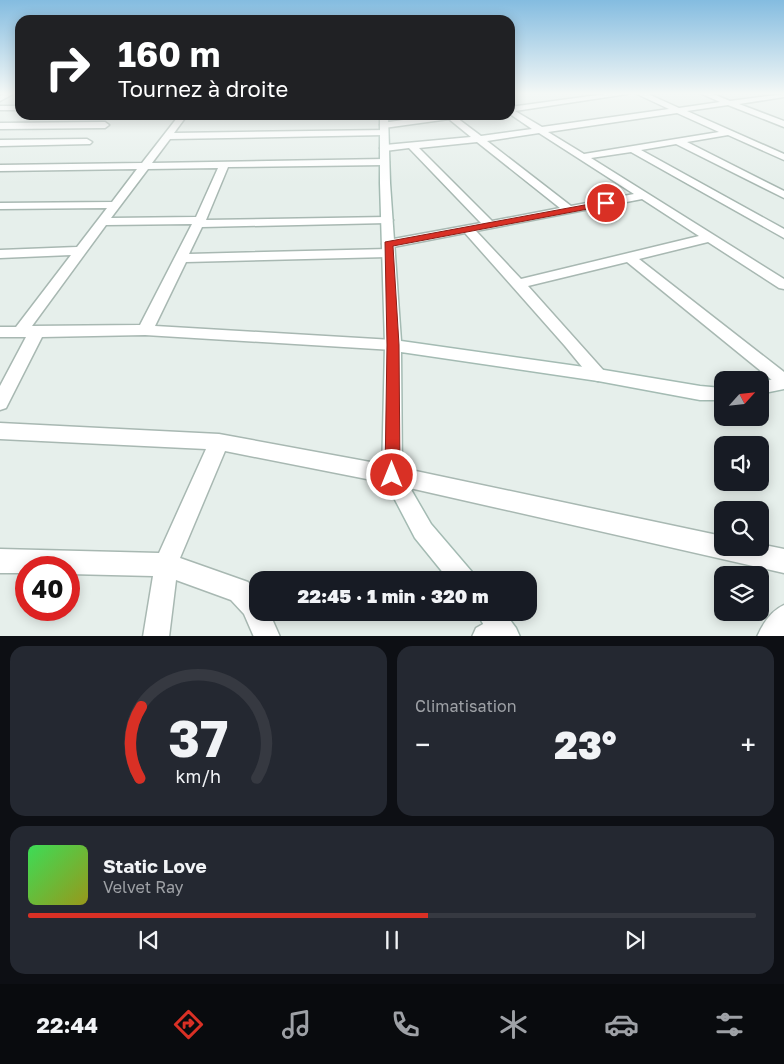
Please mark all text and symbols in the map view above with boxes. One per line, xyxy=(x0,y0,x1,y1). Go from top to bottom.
text: 160 m xyxy=(118,33,220,75)
icon: right xyxy=(35,35,100,100)
text: Tournez à droite xyxy=(118,75,288,102)
pin xyxy=(585,182,627,224)
icon: arrive xyxy=(592,189,620,217)
north arrow xyxy=(714,371,769,426)
map controls xyxy=(714,371,769,621)
button: sound xyxy=(714,436,769,491)
position arrow xyxy=(365,448,417,500)
button: search xyxy=(714,501,769,556)
speed limit sign: 40 xyxy=(15,556,80,621)
button: layers xyxy=(714,566,769,621)
text: 22:45 · 1 min · 320 m xyxy=(297,584,489,607)
text: Climatisation xyxy=(415,696,517,716)
text: 37 xyxy=(168,706,229,768)
text: 23° xyxy=(554,722,617,767)
text: − xyxy=(415,728,430,761)
text: + xyxy=(741,728,756,761)
text: km/h xyxy=(176,765,221,787)
text: Static Love xyxy=(103,854,207,877)
text: Velvet Ray xyxy=(103,877,184,897)
icon: previous xyxy=(135,926,163,954)
icon: pause xyxy=(378,926,406,954)
icon: next xyxy=(621,926,649,954)
icon: directions xyxy=(171,1007,206,1042)
icon: music xyxy=(279,1007,314,1042)
icon: phone xyxy=(388,1007,423,1042)
icon: climate xyxy=(496,1007,531,1042)
icon: car xyxy=(604,1007,639,1042)
icon: filters xyxy=(712,1007,747,1042)
text: 22:44 xyxy=(37,1011,98,1038)

